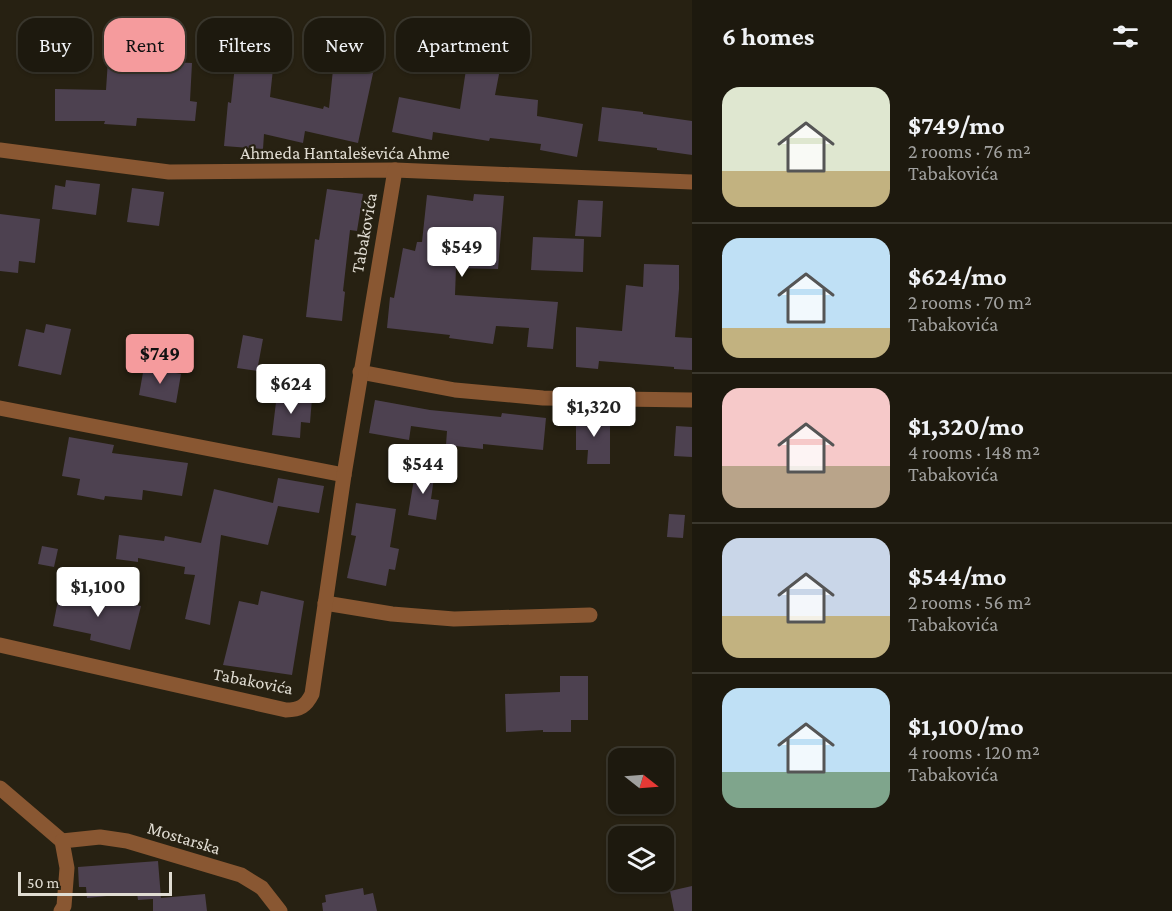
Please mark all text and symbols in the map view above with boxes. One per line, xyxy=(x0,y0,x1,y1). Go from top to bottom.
chip: Buy xyxy=(18,18,92,72)
chip: Rent xyxy=(104,18,185,72)
chip: Filters xyxy=(197,18,292,72)
chip: New xyxy=(304,18,384,72)
chip: Apartment xyxy=(396,18,530,72)
icon: filters xyxy=(1109,20,1142,53)
text: 6 homes xyxy=(722,22,814,51)
icon: home xyxy=(770,111,842,183)
text: $749/mo xyxy=(908,111,1005,140)
text: 2 rooms · 76 m² xyxy=(908,140,1031,162)
street label: Ahmeda Hantaleševića Ahme xyxy=(240,143,450,163)
text: Tabakovića xyxy=(908,162,998,184)
street label: Tabakovića xyxy=(347,191,381,275)
pin: $549 xyxy=(426,227,498,278)
text: $549 xyxy=(441,235,483,257)
icon: home xyxy=(770,262,842,334)
text: $624/mo xyxy=(908,262,1007,291)
text: 2 rooms · 70 m² xyxy=(908,291,1032,313)
text: Tabakovića xyxy=(908,313,998,335)
pin: $749 xyxy=(124,334,196,385)
text: $749 xyxy=(140,342,180,364)
pin: $624 xyxy=(255,364,327,415)
text: $624 xyxy=(270,372,312,394)
pin: $1,320 xyxy=(545,387,643,438)
text: $1,320 xyxy=(567,395,621,417)
icon: home xyxy=(770,412,842,484)
text: $1,320/mo xyxy=(908,412,1024,441)
text: 4 rooms · 148 m² xyxy=(908,441,1040,463)
pin: $544 xyxy=(387,444,459,495)
text: $544 xyxy=(402,452,444,474)
text: Tabakovića xyxy=(908,463,998,485)
icon: home xyxy=(770,562,842,634)
text: $544/mo xyxy=(908,562,1007,591)
pin: $1,100 xyxy=(49,567,147,618)
text: $1,100 xyxy=(71,575,125,597)
text: 2 rooms · 56 m² xyxy=(908,591,1031,613)
text: Tabakovića xyxy=(908,613,998,635)
street label: Tabakovića xyxy=(211,663,295,699)
icon: home xyxy=(770,712,842,784)
text: $1,100/mo xyxy=(908,712,1024,741)
text: 4 rooms · 120 m² xyxy=(908,741,1040,763)
north arrow xyxy=(608,748,674,814)
map controls xyxy=(608,748,674,892)
text: Tabakovića xyxy=(908,763,998,785)
street label: Mostarska xyxy=(145,817,223,859)
button: layers xyxy=(608,826,674,892)
scale bar xyxy=(18,869,172,896)
text: 50 m xyxy=(27,874,59,891)

